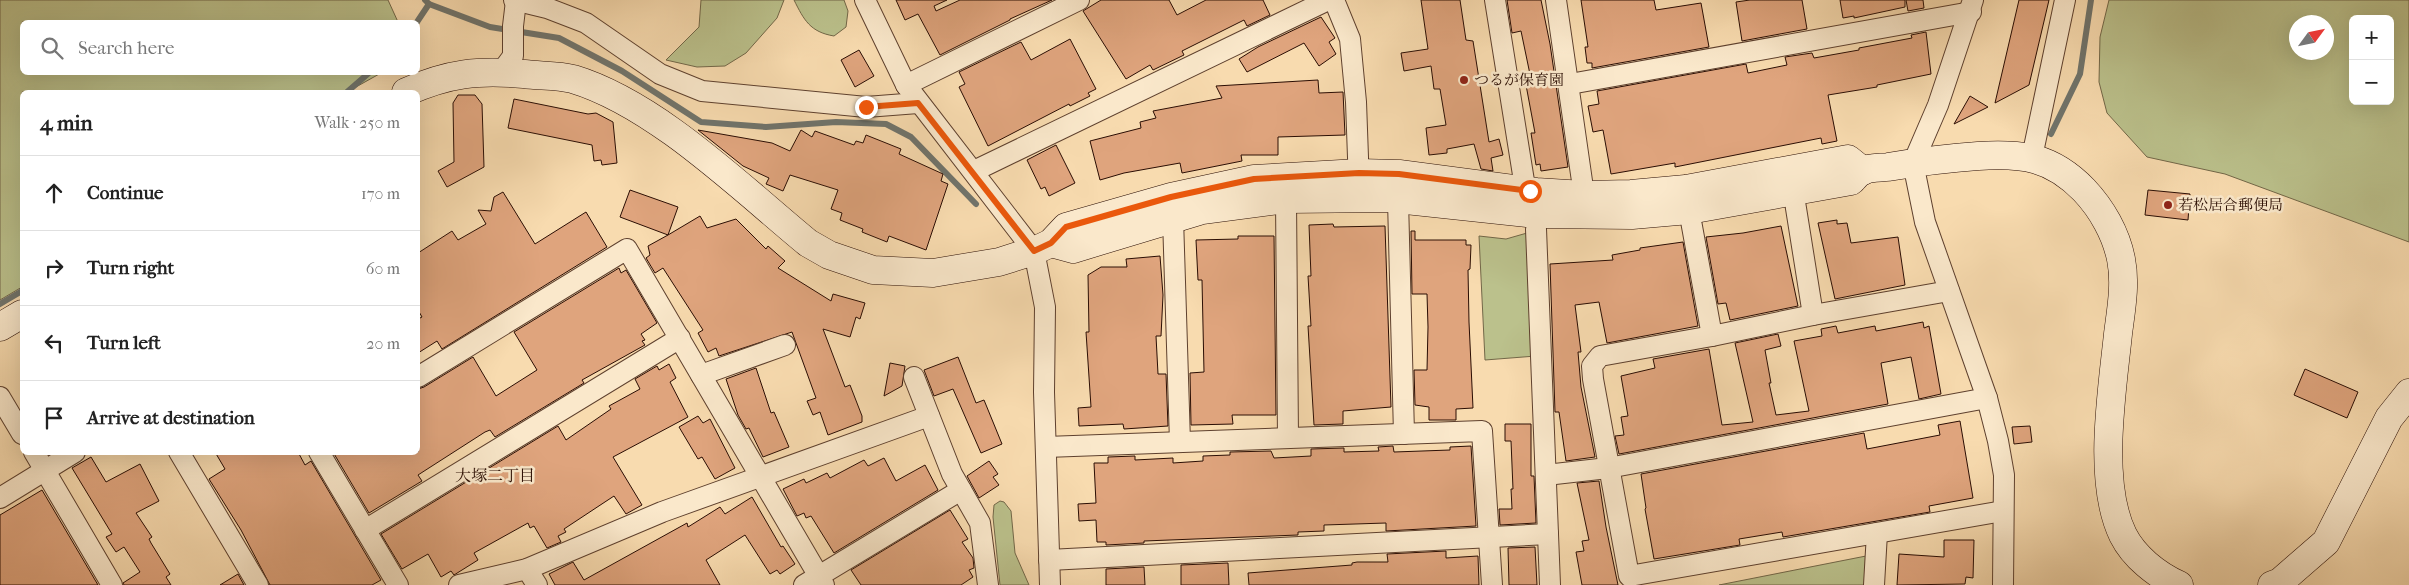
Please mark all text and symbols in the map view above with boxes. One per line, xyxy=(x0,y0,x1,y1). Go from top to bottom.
north arrow xyxy=(2289,15,2334,60)
map controls xyxy=(2349,15,2394,105)
button: + xyxy=(2349,15,2394,60)
search box xyxy=(20,20,420,75)
icon: search xyxy=(38,34,66,62)
text: Search here xyxy=(78,37,174,59)
button: − xyxy=(2349,60,2394,105)
place label: つるが保育園 xyxy=(1474,71,1564,89)
marker: つるが保育園 xyxy=(1458,74,1470,86)
route end xyxy=(855,96,878,119)
text: 4 min xyxy=(40,111,93,135)
text: Walk · 250 m xyxy=(315,113,400,132)
icon: ahead xyxy=(40,179,68,207)
route start xyxy=(1519,180,1542,203)
text: Continue xyxy=(87,182,163,204)
text: 170 m xyxy=(361,184,400,203)
place label: 若松居合郵便局 xyxy=(2178,196,2283,214)
marker: 若松居合郵便局 xyxy=(2162,199,2174,211)
icon: right xyxy=(40,254,68,282)
text: Turn right xyxy=(87,257,174,279)
text: 60 m xyxy=(366,259,400,278)
icon: left xyxy=(40,329,68,357)
text: Turn left xyxy=(87,332,161,354)
text: 20 m xyxy=(366,334,400,353)
icon: arrive xyxy=(40,404,68,432)
text: Arrive at destination xyxy=(87,407,255,429)
district label: 大塚二丁目 xyxy=(455,466,535,485)

